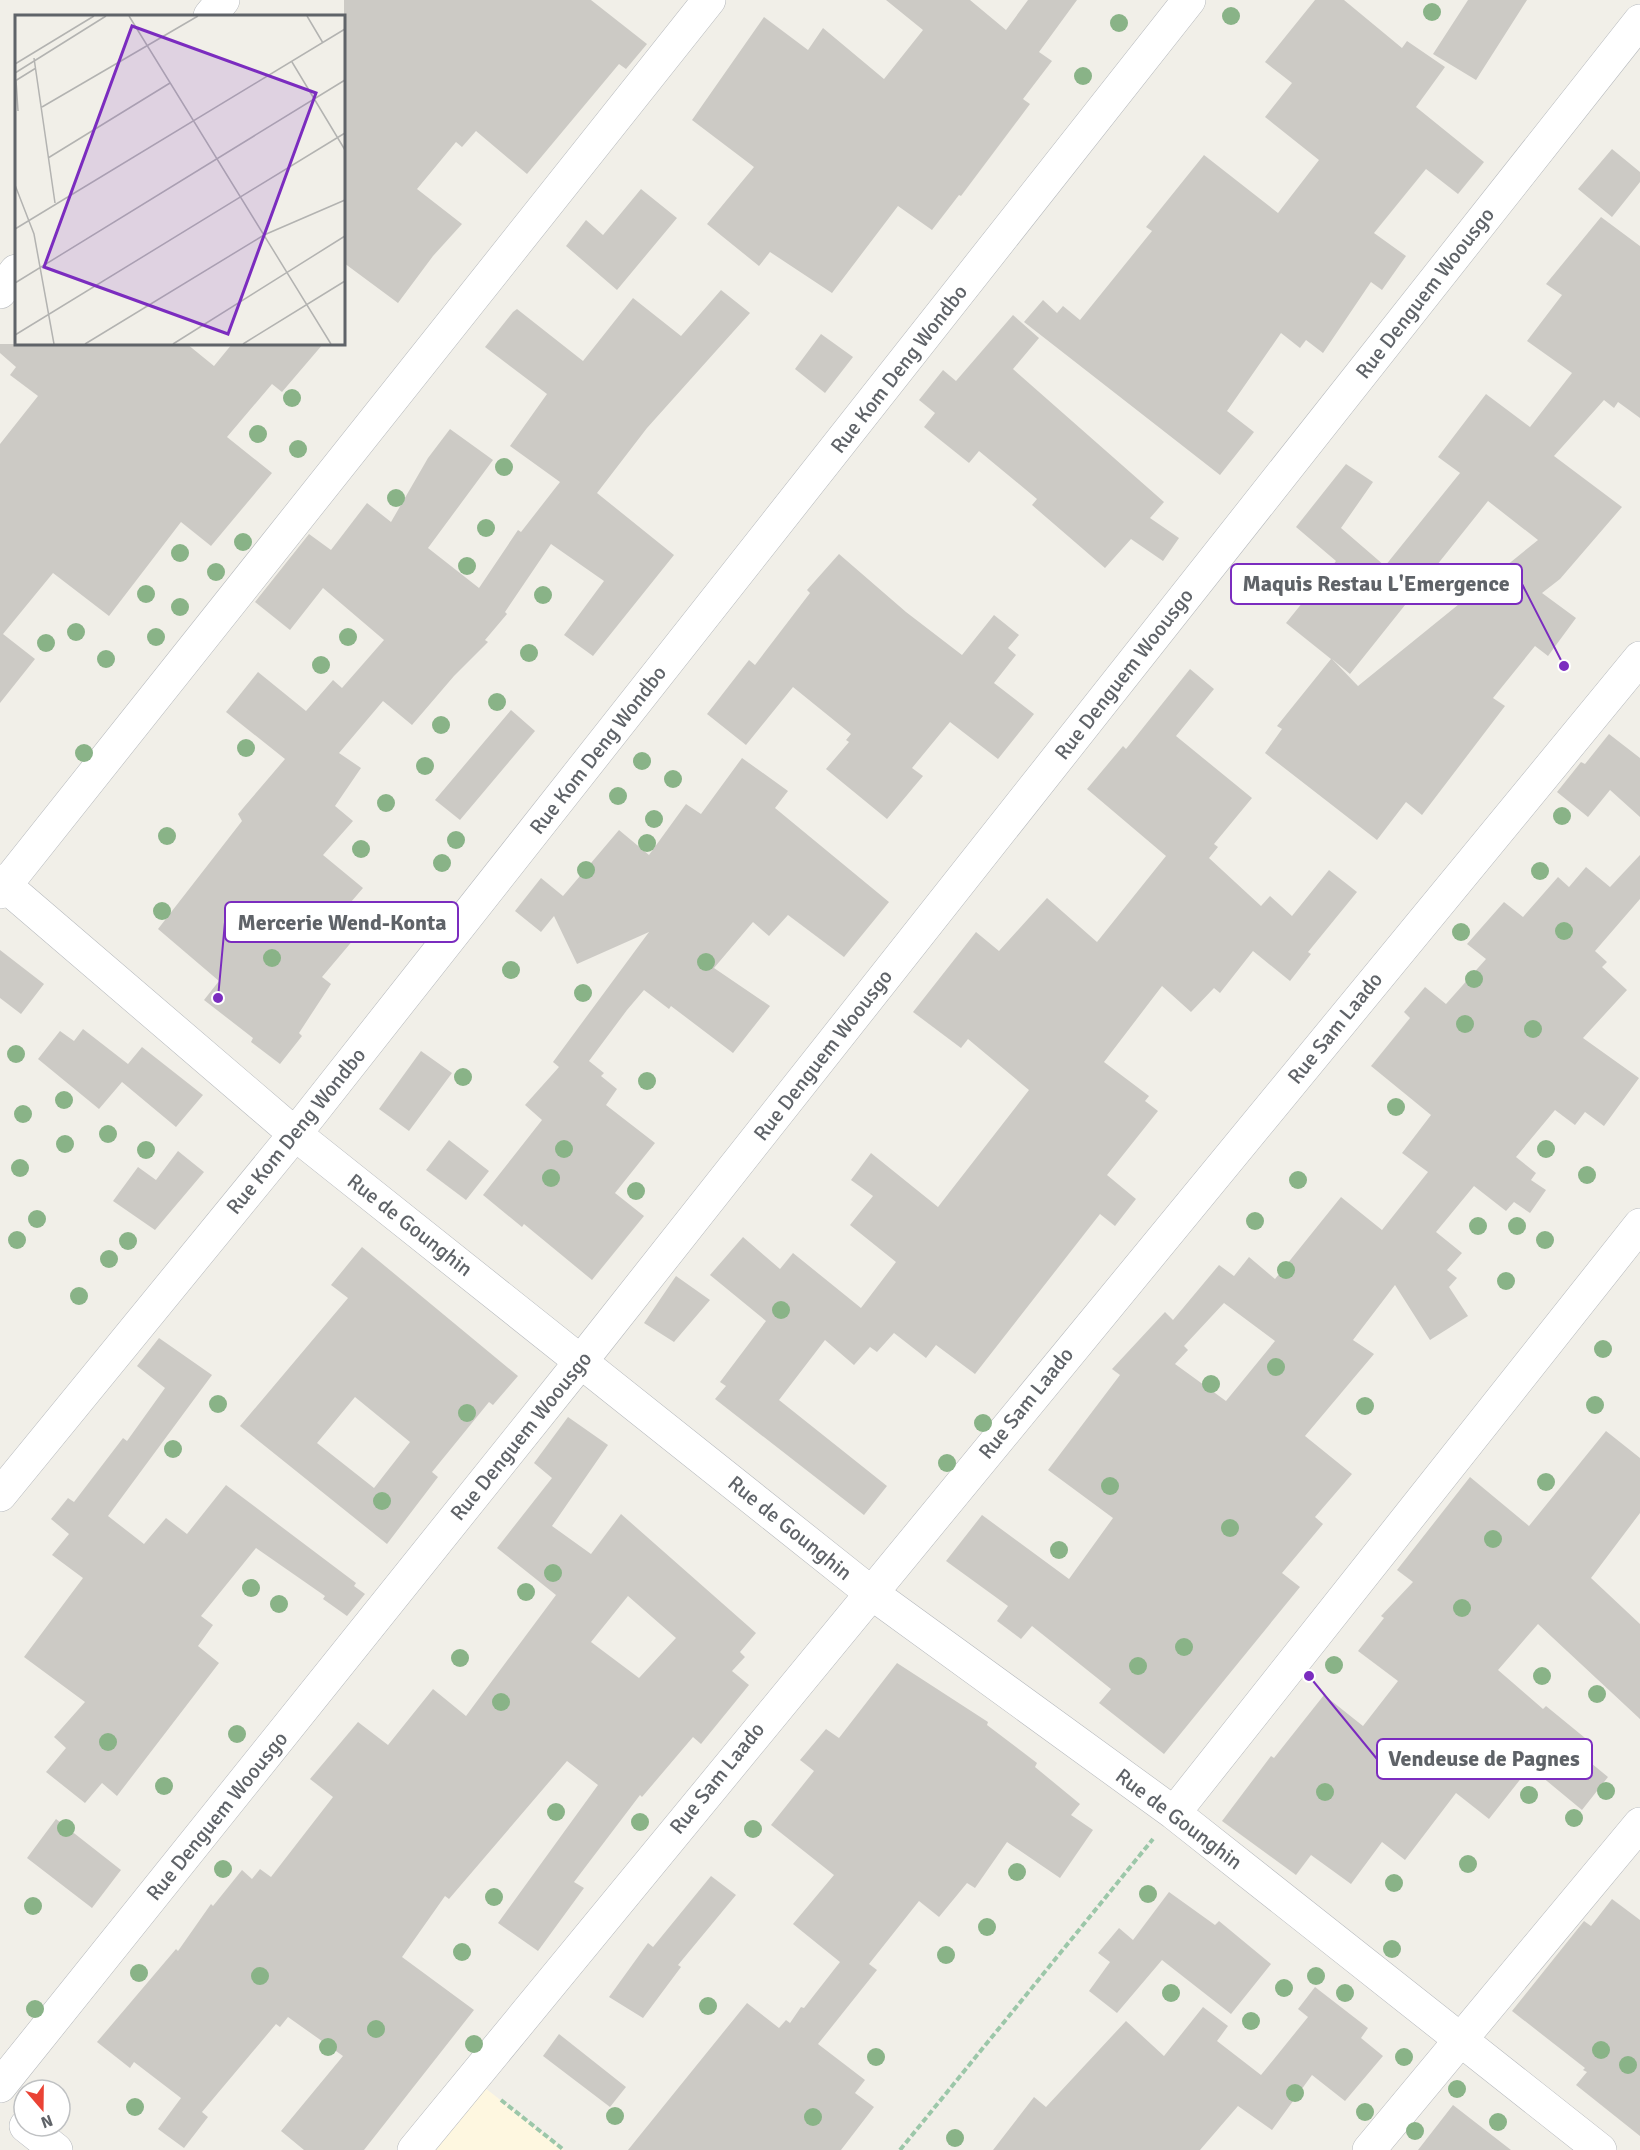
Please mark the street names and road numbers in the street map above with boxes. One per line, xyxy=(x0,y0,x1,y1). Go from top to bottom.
street label: Rue Denguem Woousgo xyxy=(1350,202,1500,384)
street label: Rue Kom Deng Wondbo xyxy=(825,279,973,459)
street label: Rue Denguem Woousgo xyxy=(1049,583,1199,765)
street label: Rue Kom Deng Wondbo xyxy=(524,660,672,840)
street label: Rue Denguem Woousgo xyxy=(748,964,898,1146)
street label: Rue Sam Laado xyxy=(1282,967,1388,1089)
street label: Rue Kom Deng Wondbo xyxy=(221,1042,371,1220)
street label: Rue de Gounghin xyxy=(342,1168,478,1282)
street label: Rue Sam Laado xyxy=(973,1342,1079,1464)
street label: Rue Denguem Woousgo xyxy=(445,1346,597,1526)
street label: Rue de Gounghin xyxy=(723,1470,857,1586)
street label: Rue Sam Laado xyxy=(664,1717,770,1839)
street label: Rue Denguem Woousgo xyxy=(141,1726,293,1906)
street label: Rue de Gounghin xyxy=(1110,1763,1248,1875)

